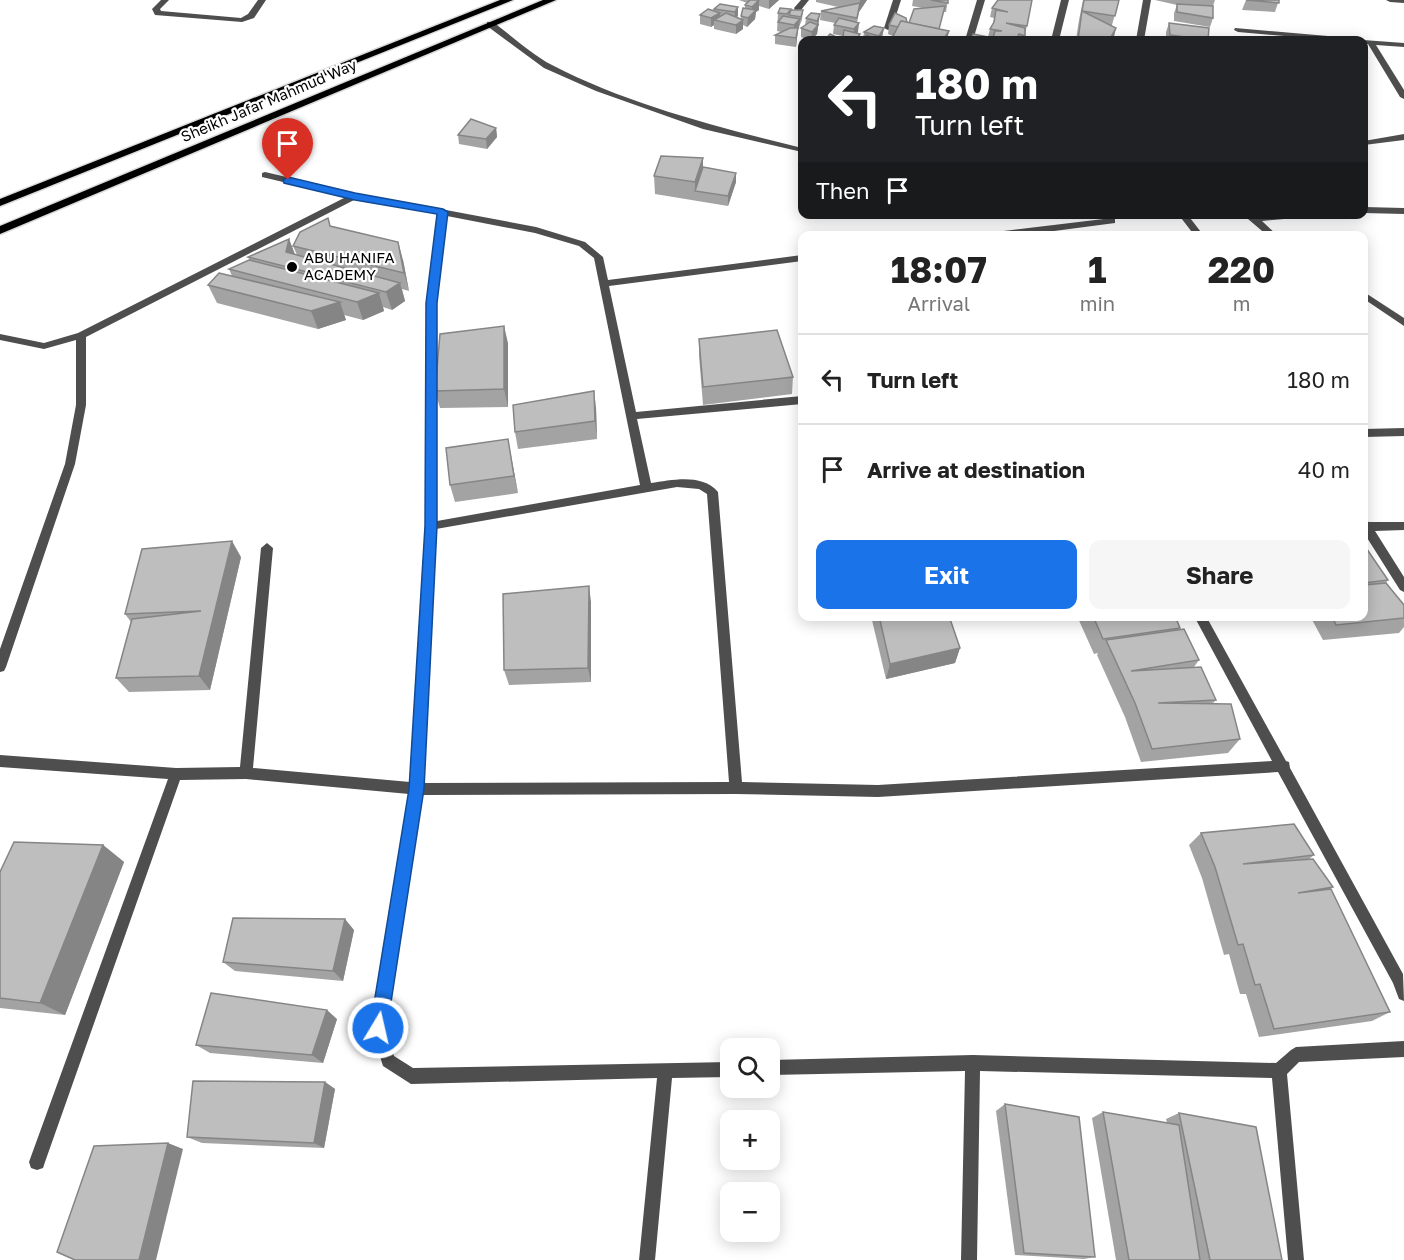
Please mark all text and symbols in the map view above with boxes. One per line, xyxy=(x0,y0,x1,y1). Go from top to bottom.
street label: Sheikh Jafar Mahmud Way xyxy=(178,55,360,145)
text: 180 m xyxy=(915,58,1038,108)
icon: left xyxy=(816,60,894,138)
text: Turn left xyxy=(915,109,1024,141)
pin xyxy=(262,118,313,180)
icon: arrive xyxy=(271,127,304,160)
icon: arrive xyxy=(881,174,914,207)
text: Then xyxy=(816,177,869,204)
place label: ABU HANIFA ACADEMY xyxy=(304,248,394,283)
text: 18:07 xyxy=(891,248,987,291)
text: 1 xyxy=(1088,248,1107,291)
text: 220 xyxy=(1208,248,1275,291)
marker: ABU HANIFA ACADEMY xyxy=(285,260,299,274)
text: Arrival xyxy=(908,291,970,315)
text: min xyxy=(1080,291,1115,315)
text: m xyxy=(1233,291,1250,315)
icon: left xyxy=(816,363,849,396)
text: Turn left xyxy=(867,366,958,393)
text: 180 m xyxy=(1287,366,1350,393)
icon: arrive xyxy=(816,453,849,486)
text: Arrive at destination xyxy=(867,456,1085,483)
text: 40 m xyxy=(1298,456,1350,483)
button: Exit xyxy=(816,540,1077,609)
button: Share xyxy=(1089,540,1350,609)
position arrow xyxy=(346,996,410,1060)
map controls xyxy=(720,1038,780,1242)
button: search xyxy=(720,1038,780,1098)
button: + xyxy=(720,1110,780,1170)
button: − xyxy=(720,1182,780,1242)

